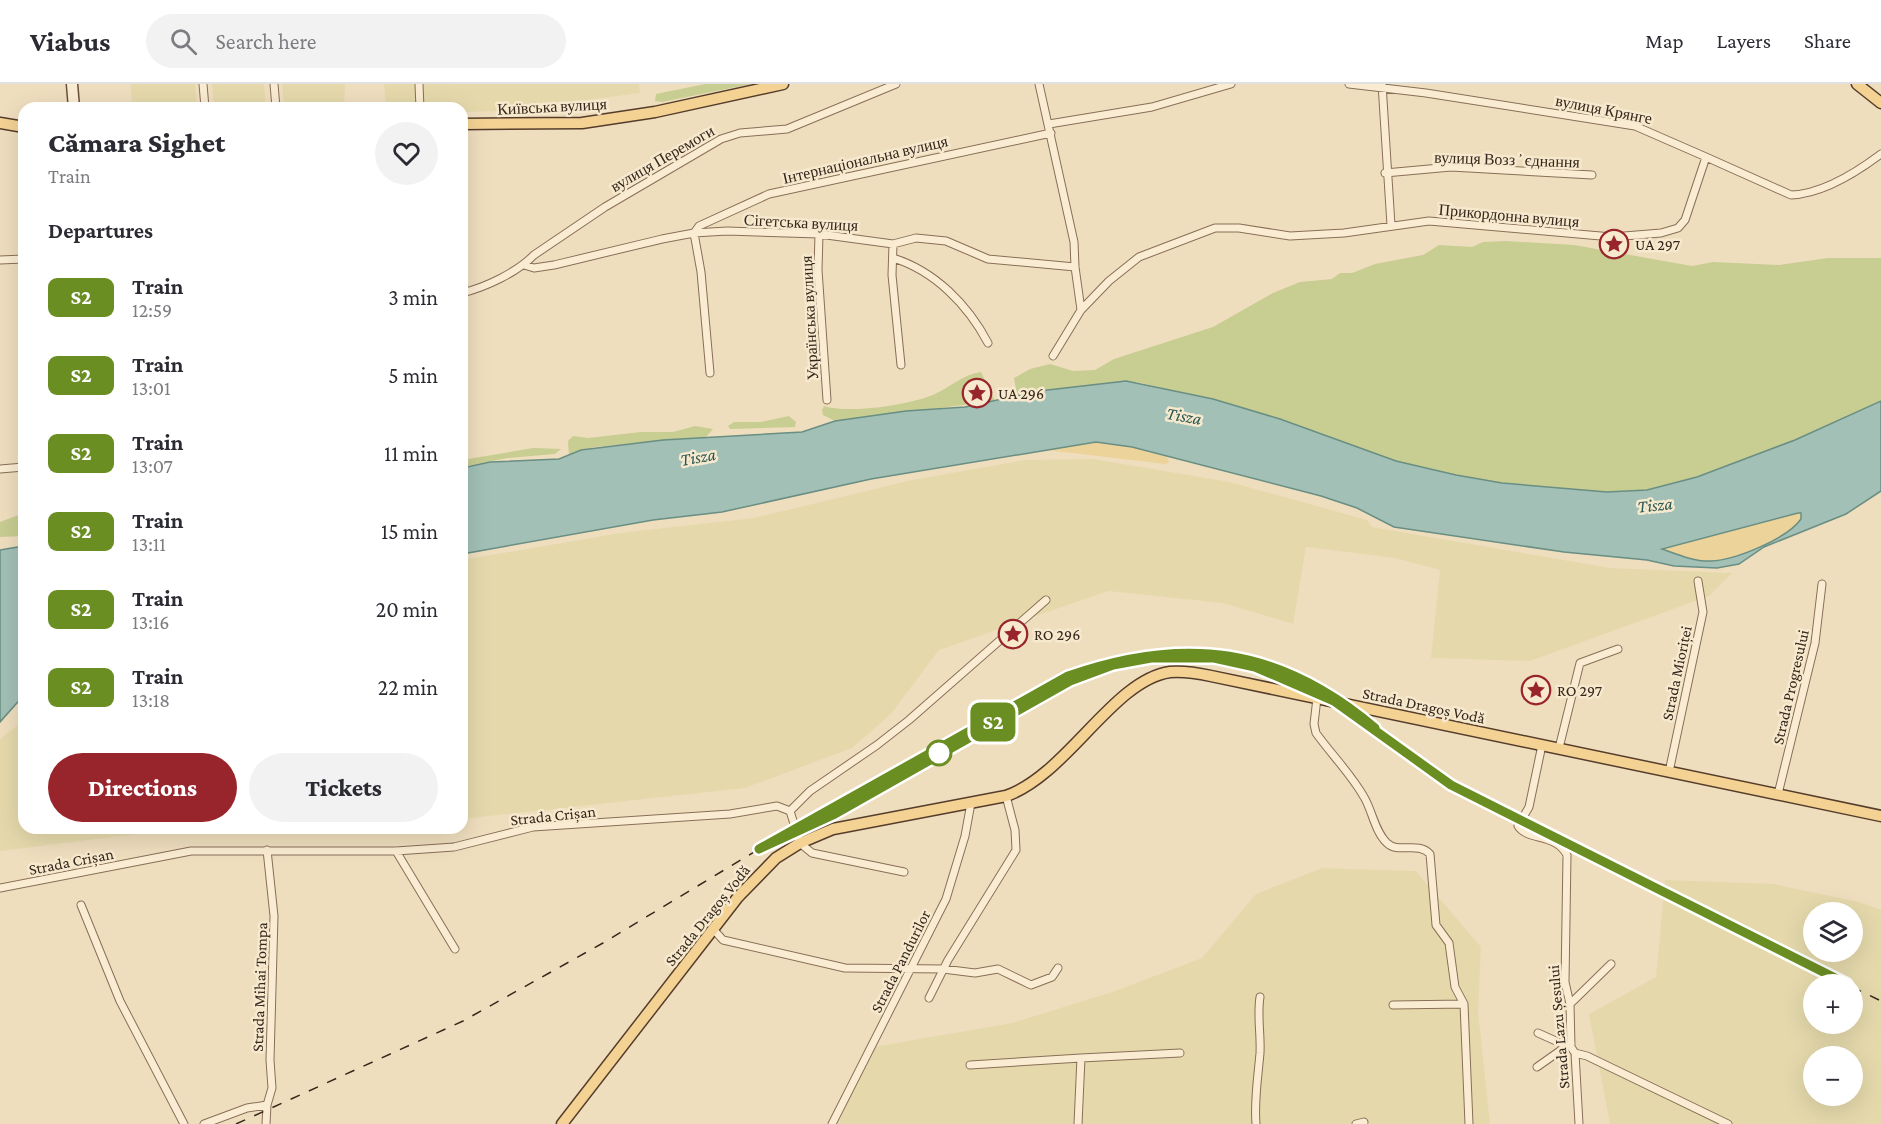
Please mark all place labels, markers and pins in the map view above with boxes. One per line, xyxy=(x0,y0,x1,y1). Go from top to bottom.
place icon: UA 297 xyxy=(1598,228,1630,260)
place label: UA 297 xyxy=(1635,236,1681,253)
place icon: UA 296 xyxy=(961,377,993,409)
place label: UA 296 xyxy=(998,385,1044,402)
place icon: RO 296 xyxy=(997,618,1029,650)
place label: RO 296 xyxy=(1034,626,1080,643)
place icon: RO 297 xyxy=(1520,674,1552,706)
place label: RO 297 xyxy=(1557,682,1603,699)
unlabelled marker xyxy=(926,740,952,766)

